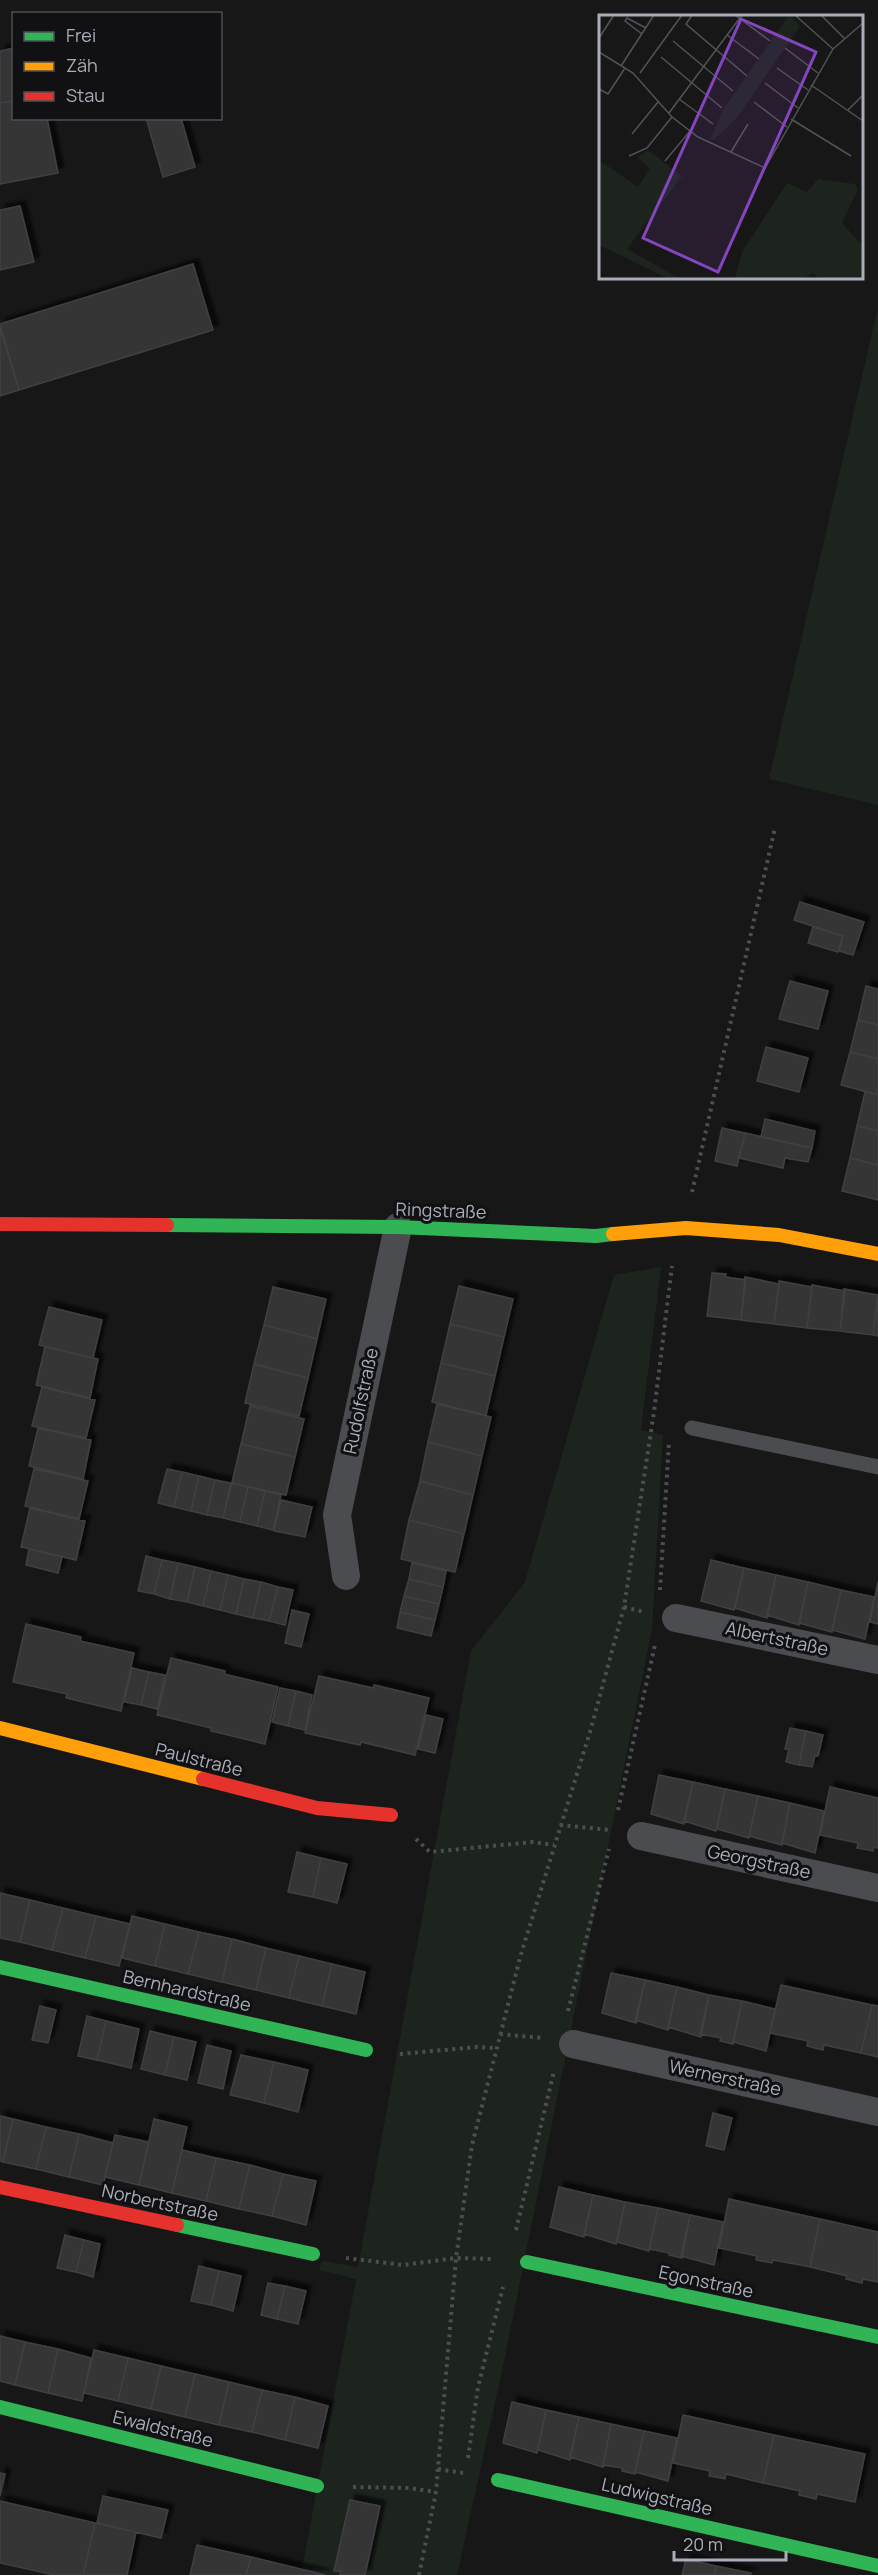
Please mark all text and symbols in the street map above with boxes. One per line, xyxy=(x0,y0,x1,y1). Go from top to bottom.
legend xyxy=(12,12,222,120)
inset map xyxy=(599,15,863,279)
text: Frei xyxy=(66,23,96,47)
text: Zäh xyxy=(66,53,98,77)
text: Stau xyxy=(66,83,105,107)
street label: Ringstraße xyxy=(395,1196,487,1224)
street label: Rudolfstraße xyxy=(337,1345,383,1456)
street label: Albertstraße xyxy=(724,1615,831,1661)
street label: Paulstraße xyxy=(153,1737,246,1781)
street label: Georgstraße xyxy=(705,1838,813,1884)
street label: Bernhardstraße xyxy=(121,1964,253,2016)
street label: Wernerstraße xyxy=(667,2053,784,2101)
street label: Norbertstraße xyxy=(100,2178,221,2226)
street label: Egonstraße xyxy=(657,2259,756,2303)
street label: Ewaldstraße xyxy=(111,2404,216,2452)
street label: Ludwigstraße xyxy=(599,2472,715,2520)
scale bar xyxy=(674,2524,786,2562)
text: 20 m xyxy=(683,2532,723,2556)

